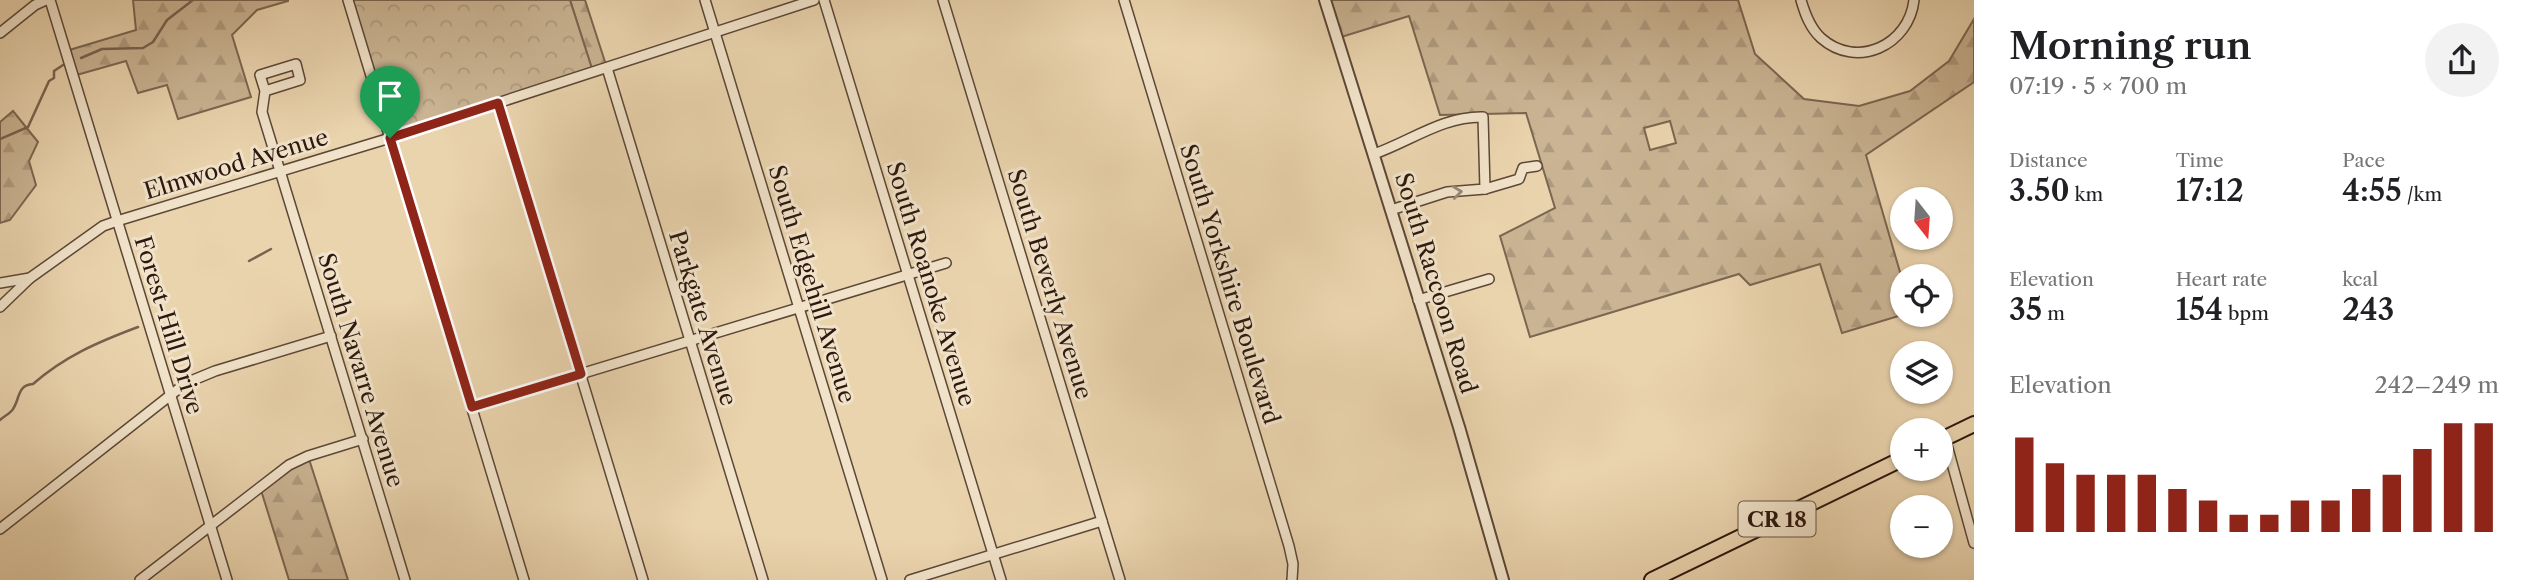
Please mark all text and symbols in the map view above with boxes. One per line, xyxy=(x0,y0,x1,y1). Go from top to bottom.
text: Morning run xyxy=(2009,22,2252,69)
button: share xyxy=(2425,23,2499,97)
pin xyxy=(360,66,420,138)
text: 07:19 · 5 × 700 m xyxy=(2009,72,2187,100)
icon: arrive xyxy=(371,77,409,115)
street label: Elmwood Avenue xyxy=(141,123,331,205)
street label: South Yorkshire Boulevard xyxy=(1174,141,1286,427)
text: Distance xyxy=(2009,149,2088,172)
text: Time xyxy=(2176,149,2224,172)
text: Pace xyxy=(2342,149,2385,172)
street label: South Roanoke Avenue xyxy=(880,158,982,410)
street label: South Edgehill Avenue xyxy=(762,162,862,406)
street label: South Beverly Avenue xyxy=(1002,166,1098,402)
street label: South Raccoon Road xyxy=(1389,169,1483,397)
text: 3.50 xyxy=(2009,172,2070,209)
text: 17:12 xyxy=(2176,172,2244,209)
text: 4:55 xyxy=(2342,172,2402,209)
text: km xyxy=(2070,183,2103,206)
text: /km xyxy=(2402,183,2442,206)
one-way arrow xyxy=(1451,184,1463,199)
north arrow xyxy=(1890,187,1953,250)
map controls xyxy=(1890,187,1953,558)
street label: Parkgate Avenue xyxy=(663,227,743,409)
street label: Forest-Hill Drive xyxy=(129,232,209,418)
street label: South Navarre Avenue xyxy=(312,249,410,491)
button: locate xyxy=(1890,264,1953,327)
text: Elevation xyxy=(2009,268,2094,291)
text: Heart rate xyxy=(2176,268,2267,291)
text: kcal xyxy=(2342,268,2378,291)
text: 35 xyxy=(2009,291,2042,328)
text: 154 xyxy=(2176,291,2223,328)
text: 243 xyxy=(2342,291,2394,328)
text: m xyxy=(2042,302,2065,325)
text: bpm xyxy=(2223,302,2269,325)
button: layers xyxy=(1890,341,1953,404)
text: Elevation xyxy=(2009,371,2112,399)
text: 242–249 m xyxy=(2375,371,2499,399)
button: + xyxy=(1890,418,1953,481)
button: − xyxy=(1890,495,1953,558)
road number: CR 18 xyxy=(1738,502,1816,536)

